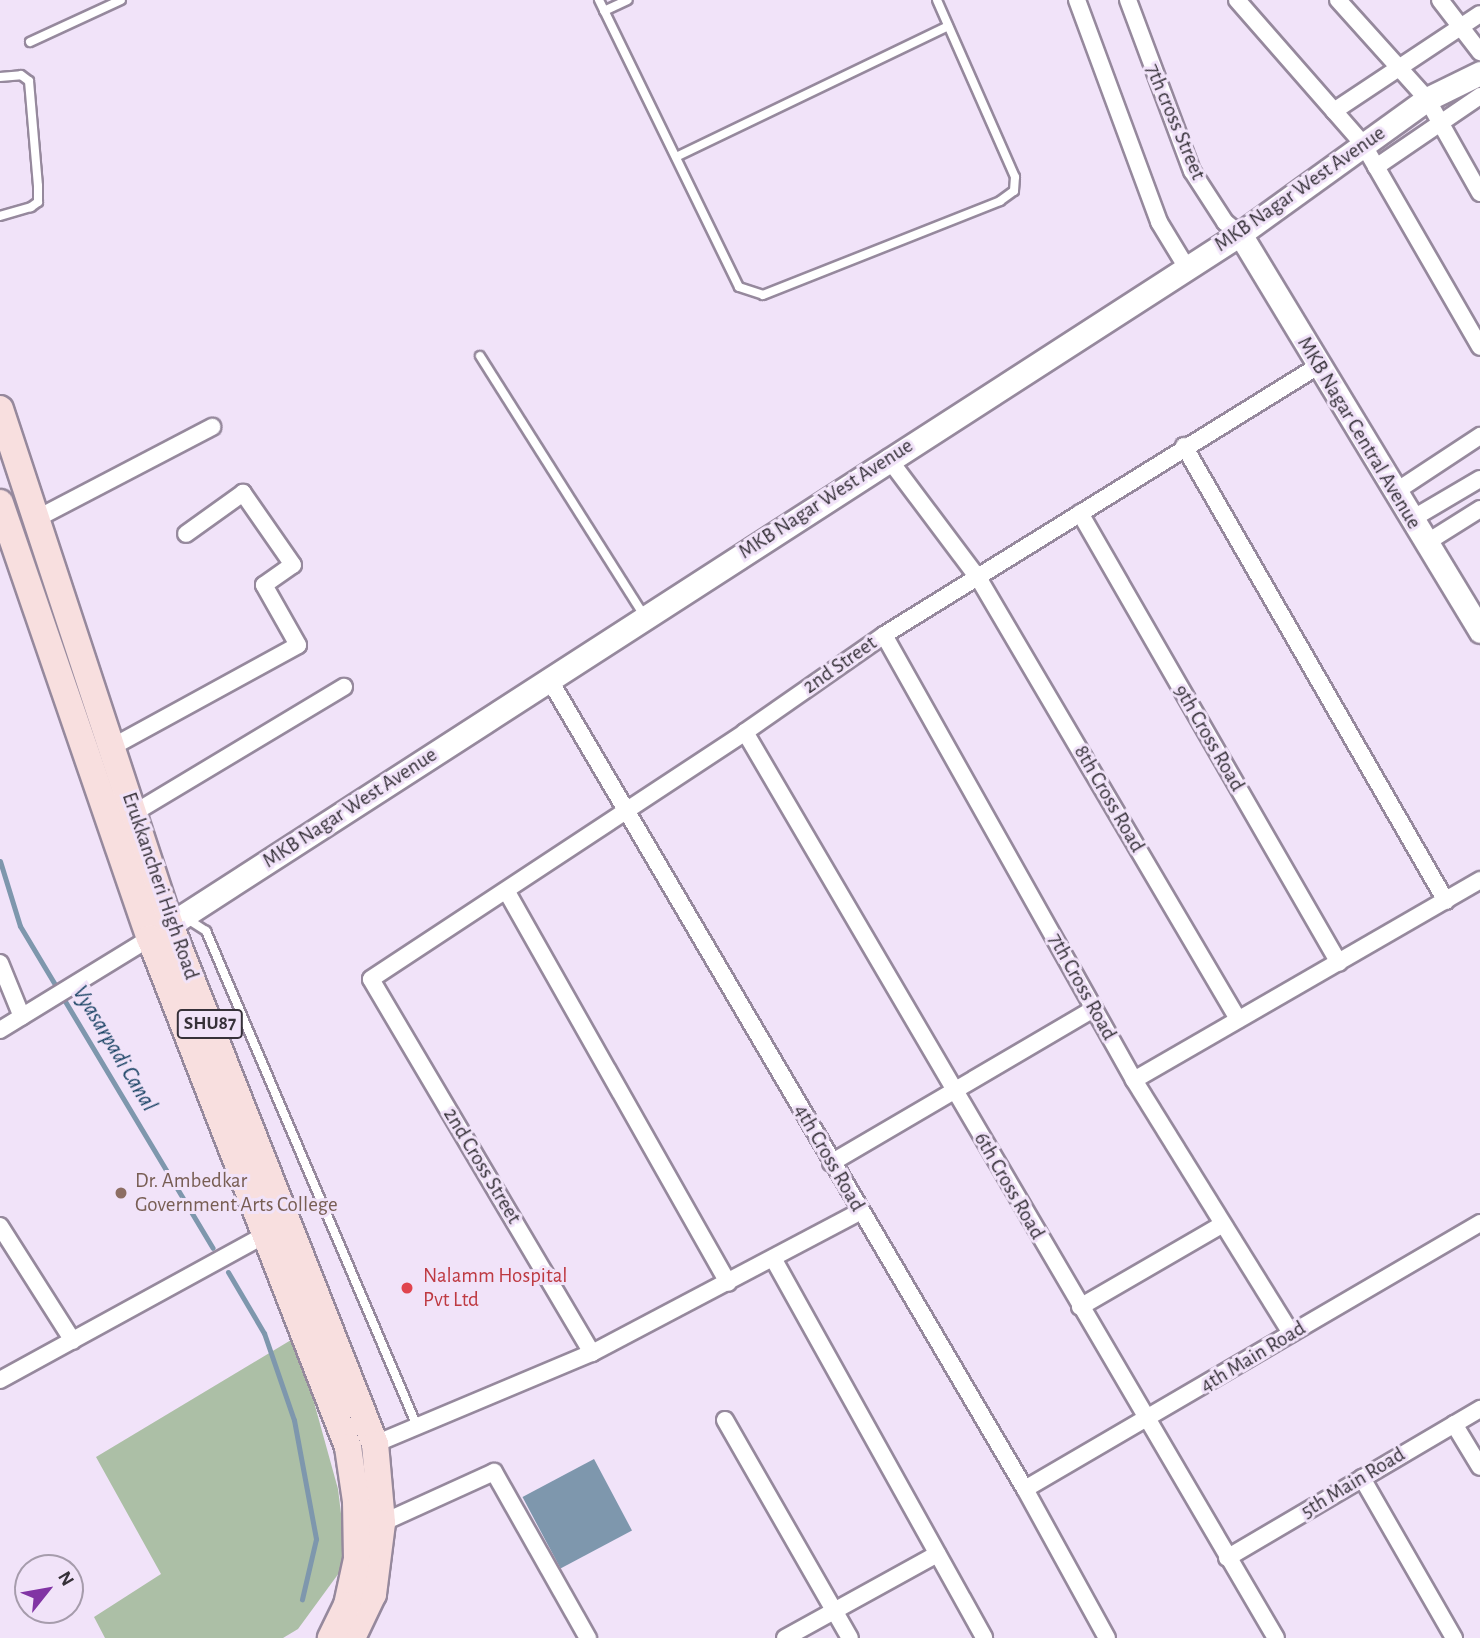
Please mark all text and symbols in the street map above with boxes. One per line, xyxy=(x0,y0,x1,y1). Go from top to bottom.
street label: 7th cross Street xyxy=(1139,60,1211,184)
street label: MKB Nagar West Avenue xyxy=(1210,121,1390,257)
street label: MKB Nagar Central Avenue xyxy=(1292,332,1426,534)
street label: MKB Nagar West Avenue xyxy=(734,433,918,565)
street label: 2nd Street xyxy=(798,631,882,699)
street label: 9th Cross Road xyxy=(1168,680,1250,796)
street label: 8th Cross Road xyxy=(1068,741,1150,857)
street label: MKB Nagar West Avenue xyxy=(258,742,442,874)
street label: Erukkancheri High Road xyxy=(116,789,204,983)
street label: 7th Cross Road xyxy=(1042,929,1122,1045)
water label: Vyasarpadi Canal xyxy=(66,981,162,1117)
road number: SHU87 xyxy=(177,1008,243,1040)
street label: 4th Cross Road xyxy=(788,1100,870,1216)
street label: 2nd Cross Street xyxy=(438,1103,526,1229)
street label: 6th Cross Road xyxy=(968,1128,1050,1244)
place label: Dr. Ambedkar Government Arts College xyxy=(135,1168,338,1218)
marker: Dr. Ambedkar Government Arts College xyxy=(113,1185,129,1201)
place label: Nalamm Hospital Pvt Ltd xyxy=(423,1263,568,1313)
marker: Nalamm Hospital Pvt Ltd xyxy=(397,1278,417,1298)
street label: 4th Main Road xyxy=(1196,1316,1310,1398)
street label: 5th Main Road xyxy=(1296,1442,1410,1524)
north arrow xyxy=(14,1554,84,1624)
text: N xyxy=(54,1568,77,1590)

